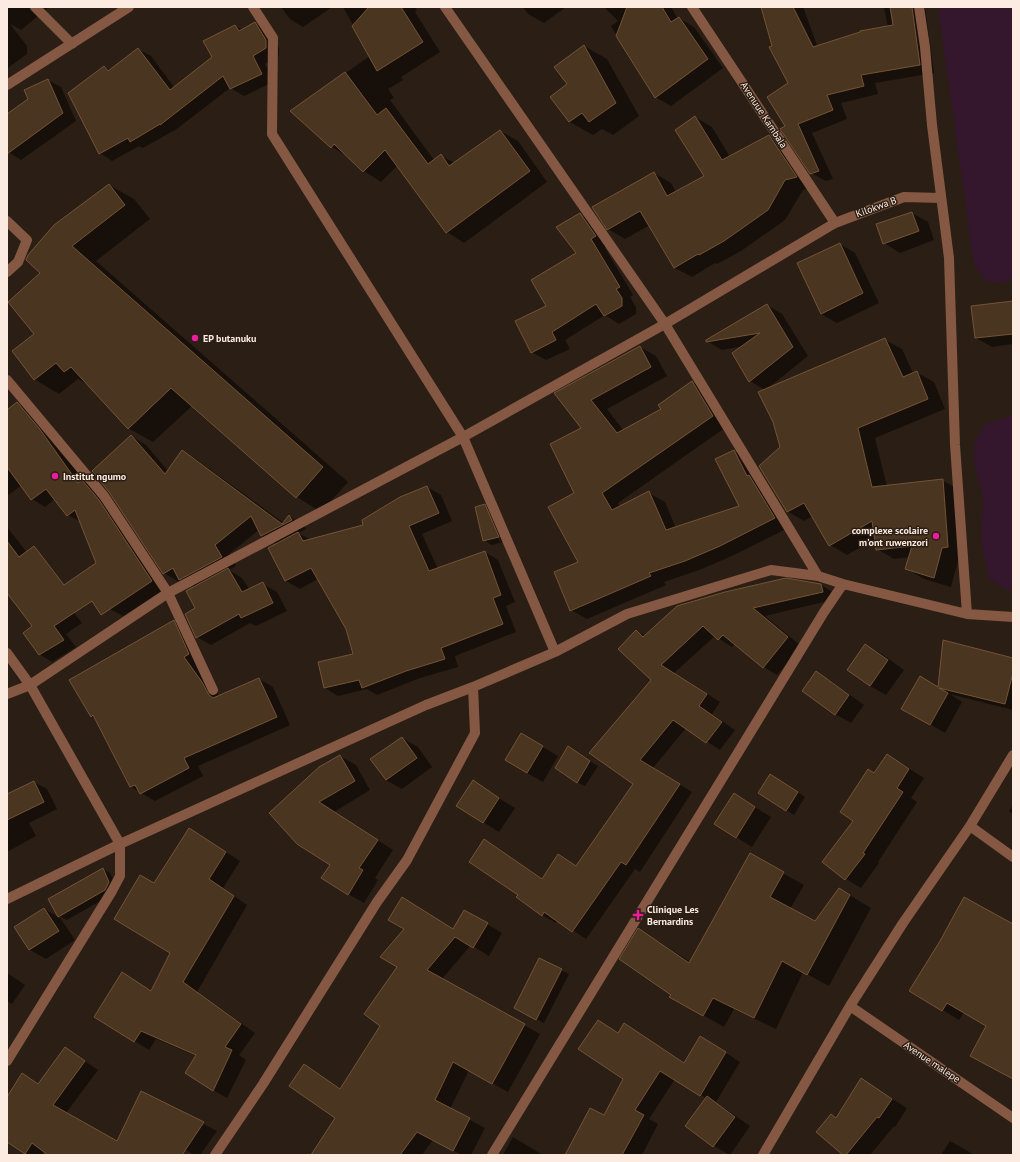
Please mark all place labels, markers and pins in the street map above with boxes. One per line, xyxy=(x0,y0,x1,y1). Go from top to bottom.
place label: EP butanuku xyxy=(203,332,256,345)
marker: EP butanuku xyxy=(190,333,200,343)
place label: Institut ngumo xyxy=(63,470,127,483)
marker: Institut ngumo xyxy=(50,471,60,481)
place label: complexe scolaire m'ont ruwenzori xyxy=(852,524,928,549)
marker: complexe scolaire m'ont ruwenzori xyxy=(931,531,941,541)
place label: Clinique Les Bernardins xyxy=(647,903,699,928)
marker: Clinique Les Bernardins xyxy=(632,909,644,921)

